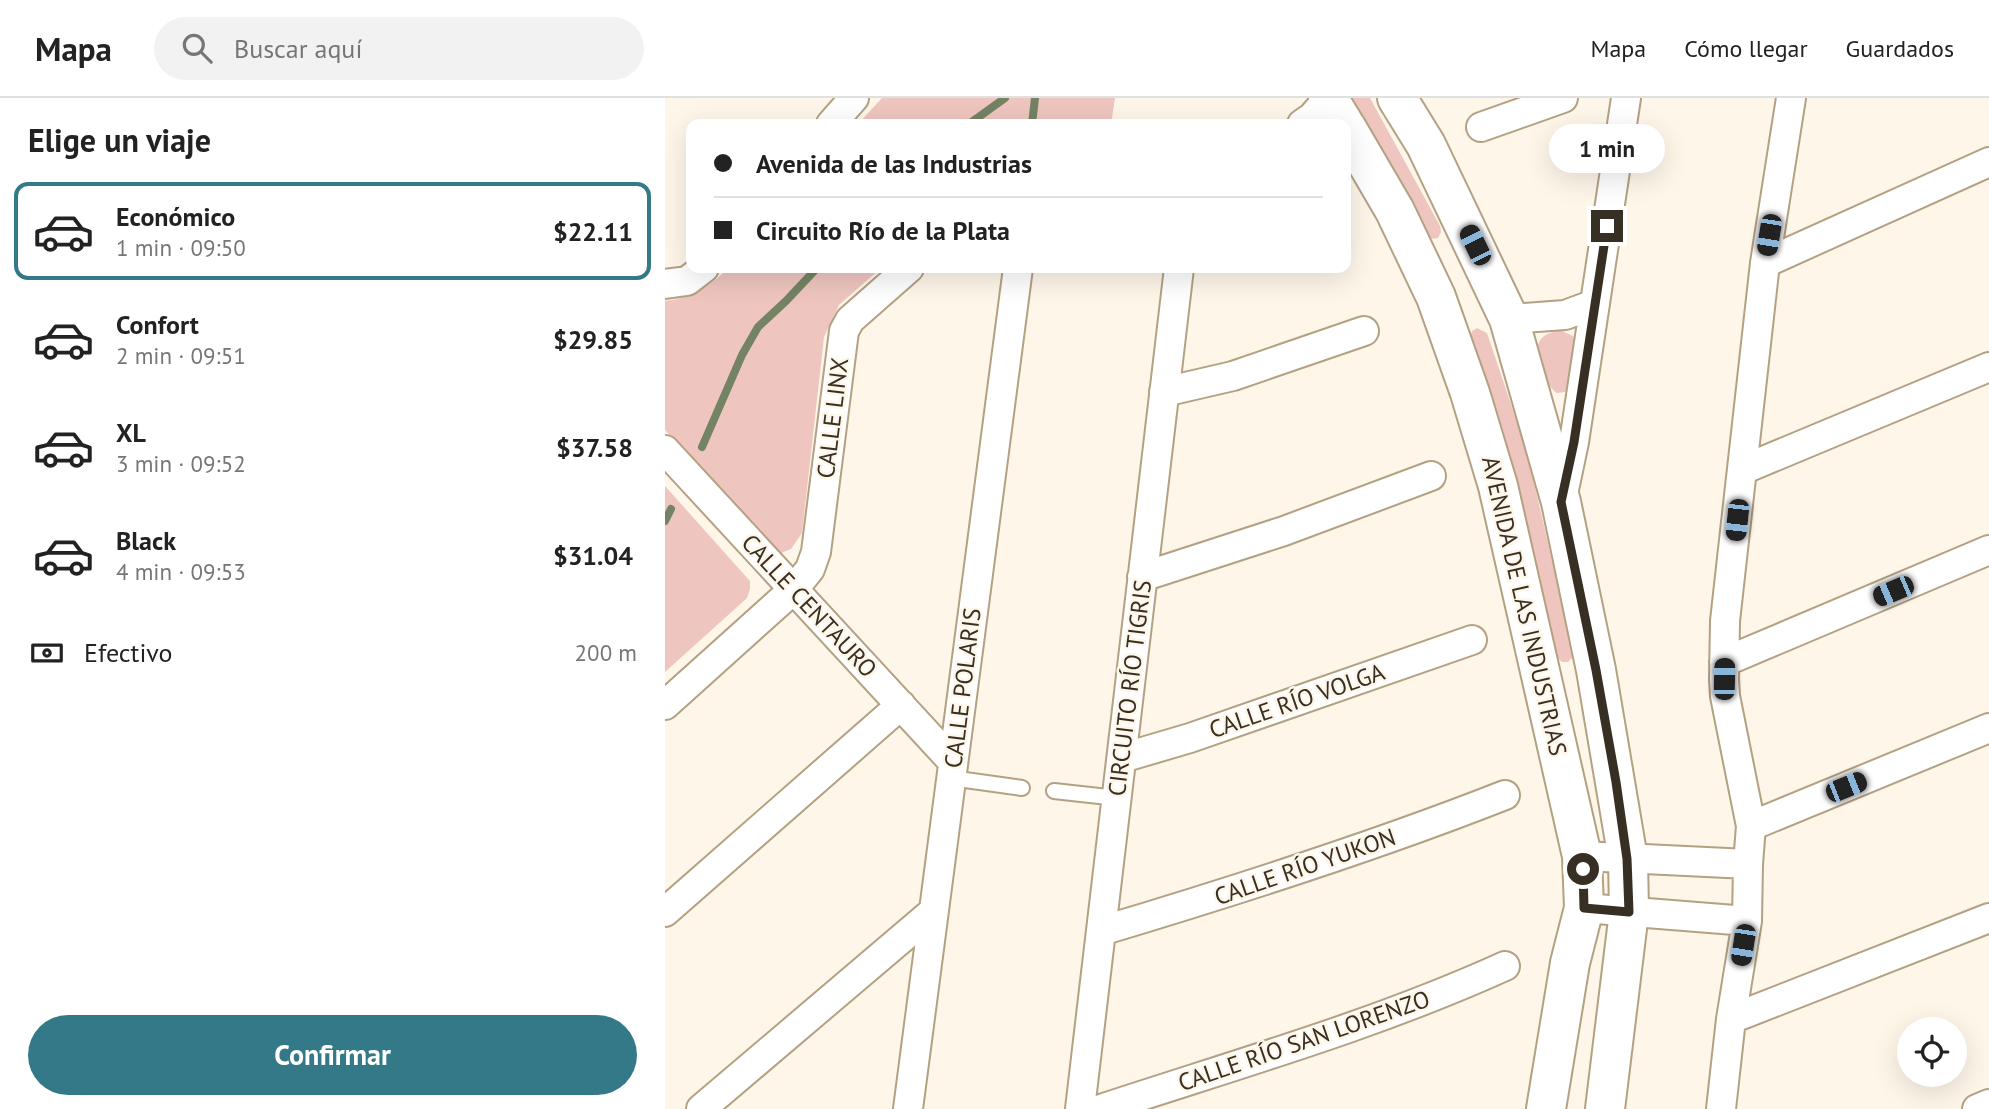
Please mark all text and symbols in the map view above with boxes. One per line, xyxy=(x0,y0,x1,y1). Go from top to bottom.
search box xyxy=(154,17,644,80)
text: Mapa xyxy=(35,27,112,70)
icon: search xyxy=(178,29,216,67)
text: Buscar aquí xyxy=(234,32,362,65)
text: Mapa xyxy=(1590,33,1646,64)
text: Cómo llegar xyxy=(1684,33,1808,64)
text: Guardados xyxy=(1846,33,1954,64)
text: Elige un viaje xyxy=(28,119,211,161)
callout: 1 min xyxy=(1549,124,1665,174)
text: 1 min xyxy=(1579,134,1635,163)
text: Avenida de las Industrias xyxy=(756,147,1032,180)
icon: car xyxy=(32,200,95,263)
text: Económico xyxy=(116,200,235,233)
route end xyxy=(1591,210,1623,242)
car xyxy=(1756,213,1783,257)
text: Circuito Río de la Plata xyxy=(756,214,1010,247)
text: $22.11 xyxy=(553,215,633,248)
car xyxy=(1457,222,1494,268)
text: 1 min · 09:50 xyxy=(116,233,246,262)
icon: car xyxy=(32,308,95,371)
text: Confort xyxy=(116,308,199,341)
text: $29.85 xyxy=(553,323,633,356)
text: 2 min · 09:51 xyxy=(116,341,246,370)
street label: CALLE LINX xyxy=(810,356,855,480)
icon: car xyxy=(32,416,95,479)
text: XL xyxy=(116,416,146,449)
text: $37.58 xyxy=(556,431,633,464)
text: 3 min · 09:52 xyxy=(116,449,246,478)
street label: AVENIDA DE LAS INDUSTRIAS xyxy=(1475,453,1574,759)
car xyxy=(1725,498,1750,542)
icon: car xyxy=(32,524,95,587)
text: Black xyxy=(116,524,176,557)
street label: CALLE CENTAURO xyxy=(735,527,884,684)
text: $31.04 xyxy=(553,539,633,572)
text: 4 min · 09:53 xyxy=(116,557,246,586)
car xyxy=(1870,573,1917,609)
street label: CIRCUITO RÍO TIGRIS xyxy=(1101,578,1158,798)
street label: CALLE POLARIS xyxy=(937,606,988,770)
icon: cash xyxy=(28,634,66,672)
text: Efectivo xyxy=(84,636,173,669)
text: 200 m xyxy=(575,638,637,667)
street label: CALLE RÍO VOLGA xyxy=(1205,656,1389,745)
car xyxy=(1714,658,1735,700)
car xyxy=(1823,769,1870,805)
street label: CALLE RÍO YUKON xyxy=(1210,821,1400,912)
route start xyxy=(1567,853,1599,885)
car xyxy=(1730,923,1757,967)
street label: CALLE RÍO SAN LORENZO xyxy=(1174,983,1434,1098)
button: Confirmar xyxy=(28,1015,637,1095)
map controls xyxy=(1897,1017,1967,1087)
button: locate xyxy=(1897,1017,1967,1087)

